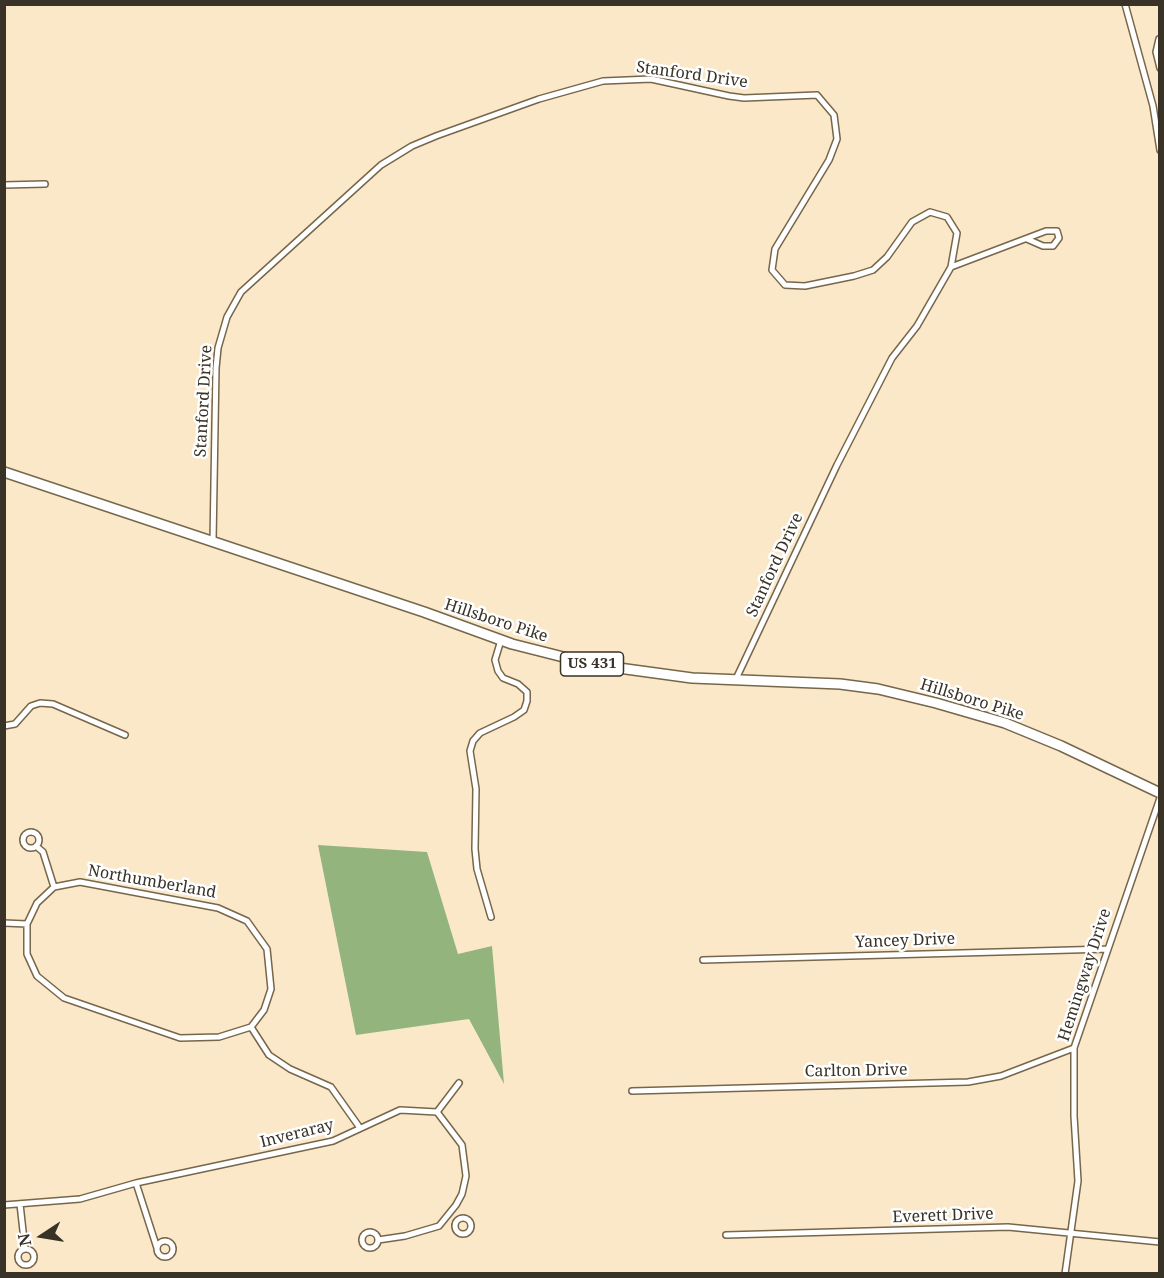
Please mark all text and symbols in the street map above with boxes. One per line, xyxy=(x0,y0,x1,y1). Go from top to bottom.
street label: Stanford Drive xyxy=(635,58,749,92)
street label: Stanford Drive xyxy=(191,344,217,458)
street label: Stanford Drive xyxy=(743,510,807,620)
street label: Hillsboro Pike xyxy=(442,595,550,647)
road number: US 431 xyxy=(560,652,624,676)
street label: Hillsboro Pike xyxy=(918,675,1026,725)
street label: Northumberland xyxy=(86,861,218,903)
street label: Hemingway Drive xyxy=(1055,906,1115,1044)
street label: Yancey Drive xyxy=(855,930,955,952)
street label: Carlton Drive xyxy=(804,1061,908,1081)
street label: Inveraray xyxy=(258,1116,336,1152)
street label: Everett Drive xyxy=(892,1205,994,1227)
north arrow xyxy=(12,1206,72,1266)
text: N xyxy=(12,1231,36,1248)

